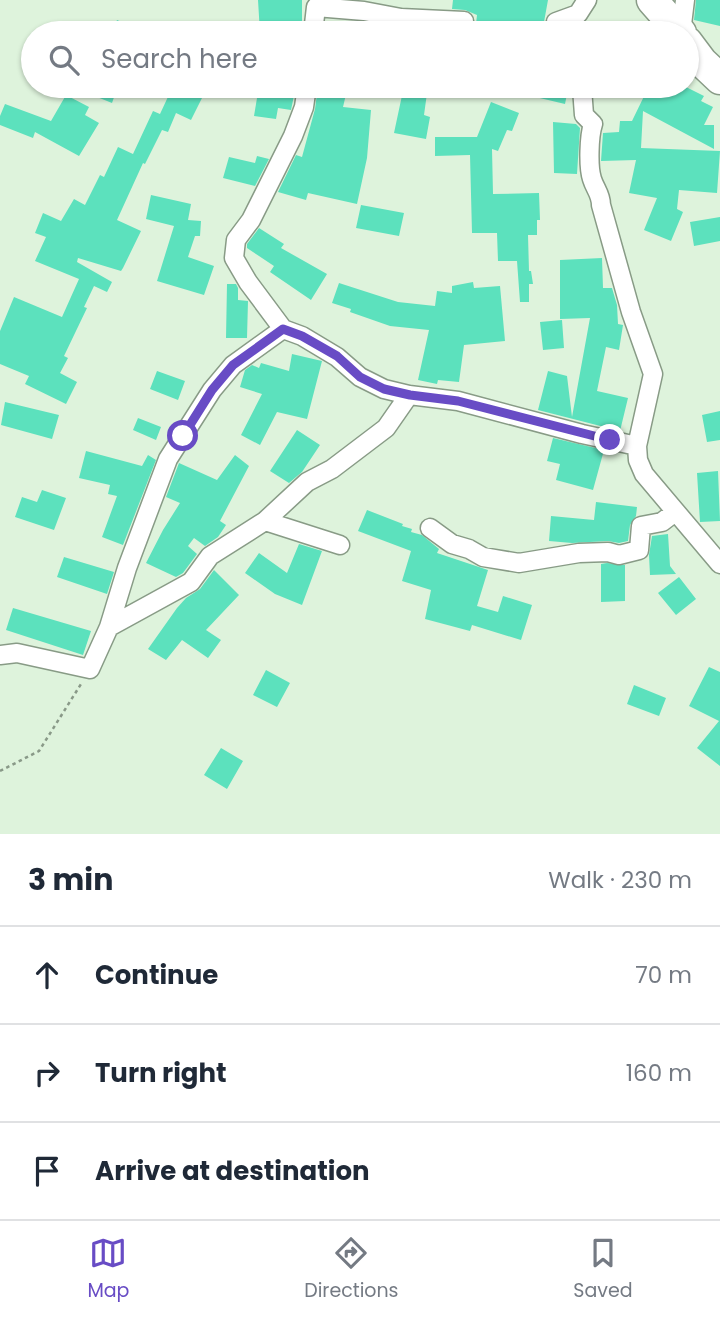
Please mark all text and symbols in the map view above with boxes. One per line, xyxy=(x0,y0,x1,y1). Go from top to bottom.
search box xyxy=(21,21,699,98)
icon: search xyxy=(45,41,83,79)
text: Search here xyxy=(101,41,258,77)
route start xyxy=(167,420,198,451)
route end xyxy=(594,424,625,455)
text: 3 min xyxy=(28,858,113,901)
text: Walk · 230 m xyxy=(548,864,692,896)
icon: ahead xyxy=(28,956,66,994)
text: Continue xyxy=(95,957,218,993)
text: 70 m xyxy=(635,959,692,991)
icon: right xyxy=(28,1054,66,1092)
text: Turn right xyxy=(95,1055,227,1091)
text: 160 m xyxy=(626,1057,692,1089)
icon: arrive xyxy=(28,1152,66,1190)
text: Arrive at destination xyxy=(95,1153,370,1189)
tab: Map xyxy=(87,1234,129,1305)
tab: Directions xyxy=(304,1234,399,1305)
tab: Saved xyxy=(573,1234,633,1305)

